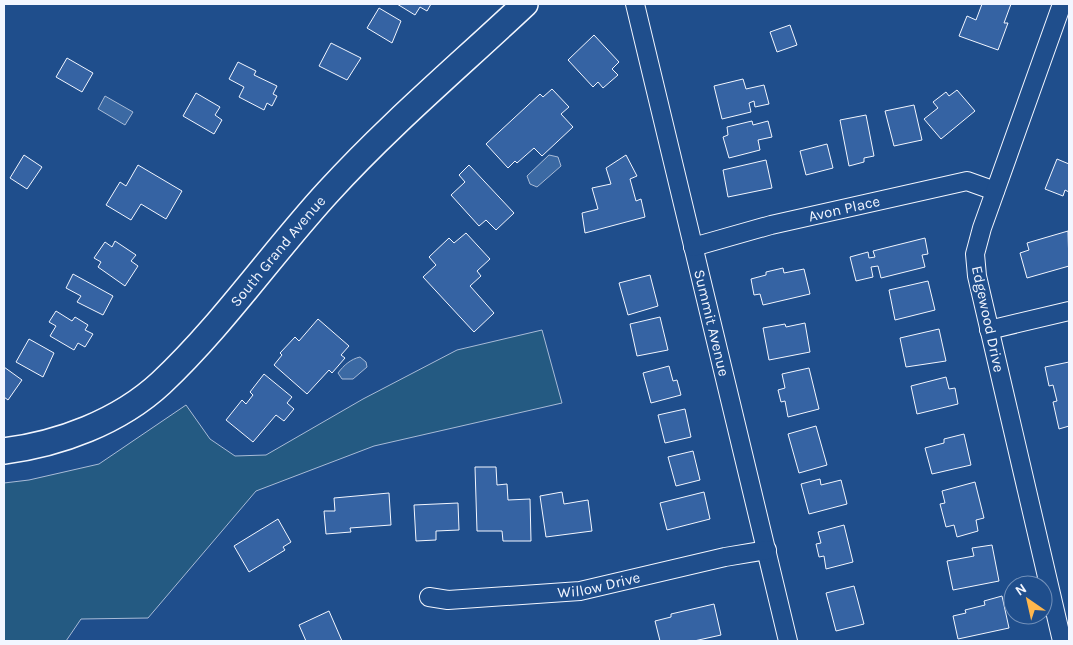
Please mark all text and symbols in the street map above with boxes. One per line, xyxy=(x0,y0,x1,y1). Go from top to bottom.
street label: South Grand Avenue xyxy=(226,192,329,310)
street label: Avon Place xyxy=(807,192,882,225)
street label: Edgewood Drive xyxy=(968,264,1008,374)
street label: Summit Avenue xyxy=(690,268,733,378)
street label: Willow Drive xyxy=(557,568,642,602)
north arrow xyxy=(1003,575,1053,625)
text: N xyxy=(1012,580,1030,599)

